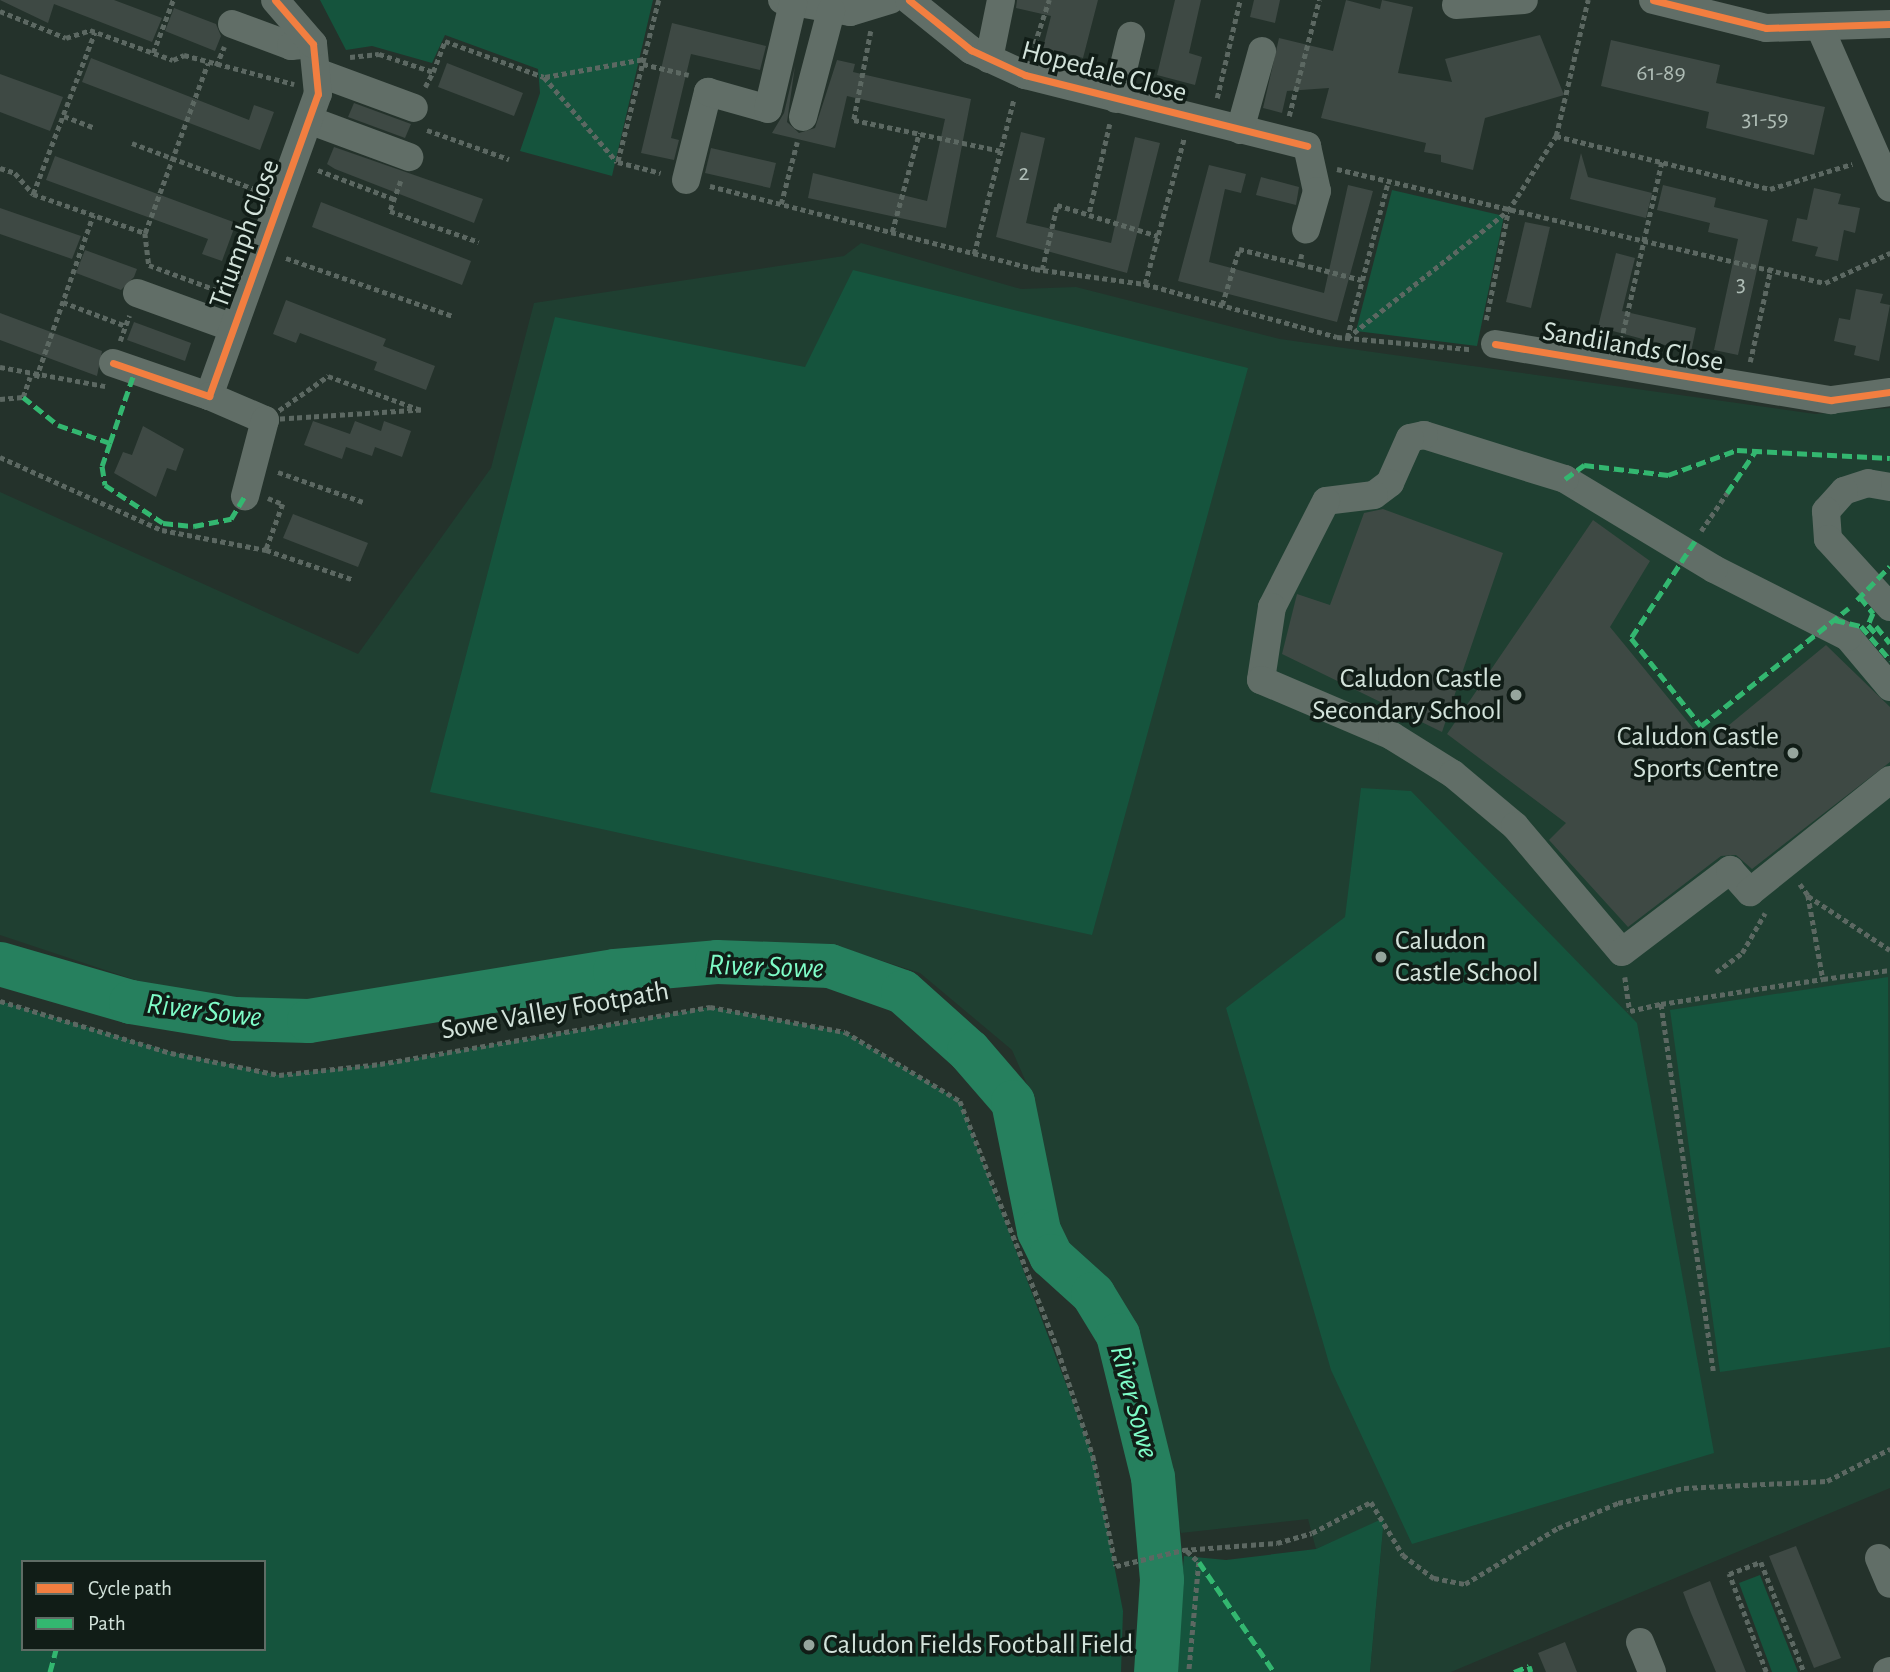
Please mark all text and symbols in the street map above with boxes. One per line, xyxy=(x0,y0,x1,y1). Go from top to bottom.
street label: Hopedale Close xyxy=(1018,34,1190,110)
house number: 61-89 xyxy=(1636,60,1686,88)
house number: 31-59 xyxy=(1742,106,1788,134)
street label: Triumph Close xyxy=(203,155,287,313)
house number: 2 xyxy=(1019,160,1029,188)
house number: 3 xyxy=(1736,271,1746,299)
street label: Sandilands Close xyxy=(1540,315,1726,379)
place label: Caludon Castle Secondary School xyxy=(1312,662,1502,728)
marker: Caludon Castle Secondary School xyxy=(1508,687,1524,703)
place label: Caludon Castle Sports Centre xyxy=(1617,720,1779,786)
marker: Caludon Castle Sports Centre xyxy=(1785,745,1801,761)
place label: Caludon Castle School xyxy=(1395,924,1539,990)
water label: River Sowe xyxy=(707,947,825,987)
marker: Caludon Castle School xyxy=(1373,949,1389,965)
street label: Sowe Valley Footpath xyxy=(438,974,672,1048)
water label: River Sowe xyxy=(144,986,264,1036)
water label: River Sowe xyxy=(1102,1341,1166,1463)
legend xyxy=(21,1560,266,1651)
text: Cycle path xyxy=(88,1578,172,1599)
text: Path xyxy=(88,1613,126,1634)
place label: Caludon Fields Football Field xyxy=(823,1628,1134,1662)
marker: Caludon Fields Football Field xyxy=(801,1637,817,1653)

